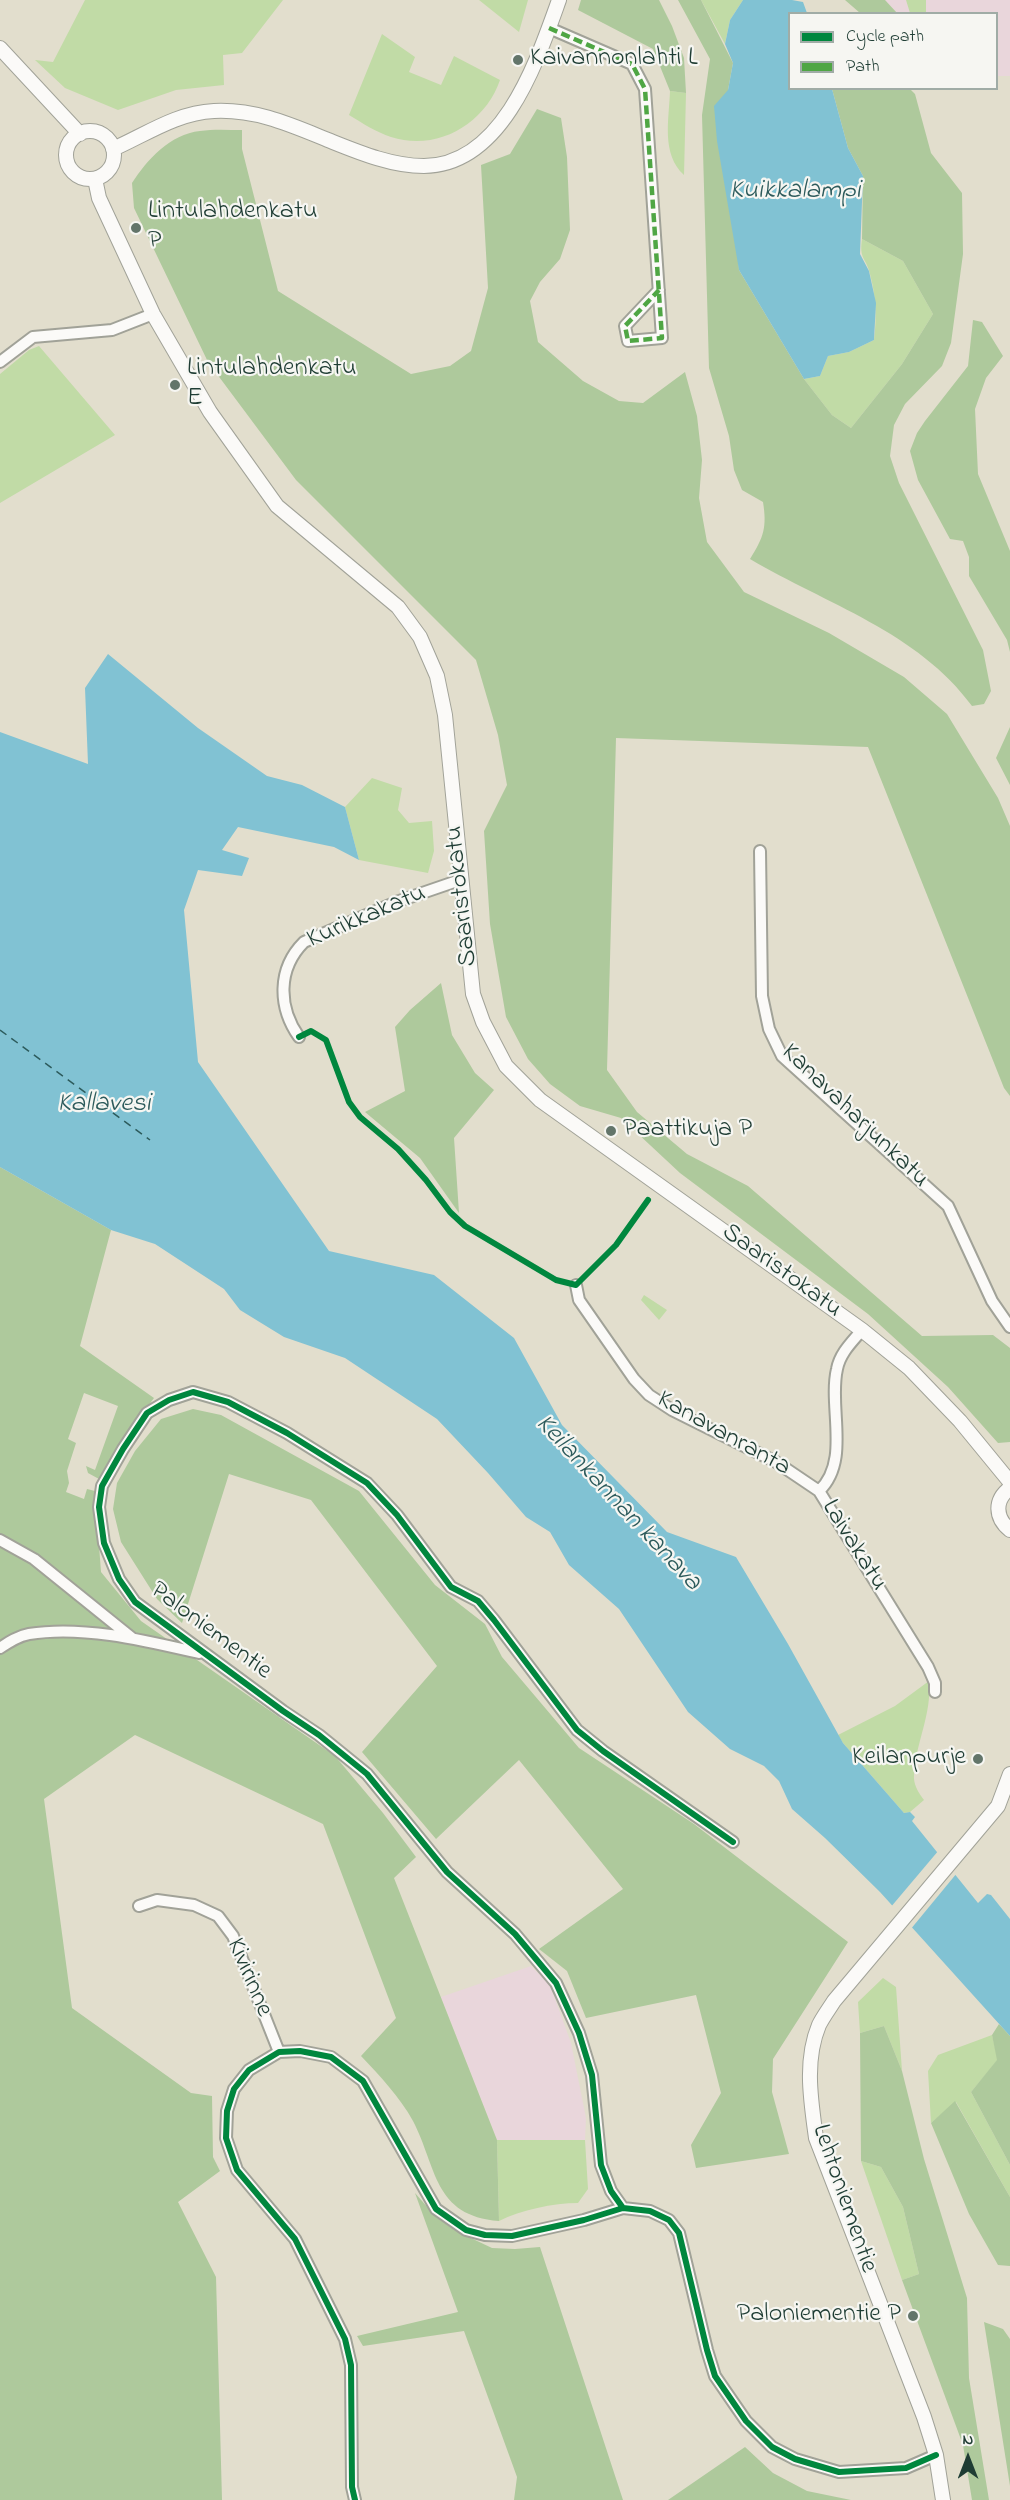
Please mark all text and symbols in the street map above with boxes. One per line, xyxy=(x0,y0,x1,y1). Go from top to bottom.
legend xyxy=(788,12,998,90)
text: Cycle path xyxy=(846,24,924,50)
place label: Kaivannonlahti L xyxy=(530,44,698,76)
marker: Kaivannonlahti L xyxy=(511,53,525,67)
text: Path xyxy=(846,54,880,80)
water label: Kuikkalampi xyxy=(729,177,861,209)
place label: Lintulahdenkatu P xyxy=(148,197,317,258)
marker: Lintulahdenkatu P xyxy=(129,221,143,235)
place label: Lintulahdenkatu E xyxy=(187,354,356,416)
marker: Lintulahdenkatu E xyxy=(168,378,182,392)
street label: Saaristokatu xyxy=(440,824,486,968)
street label: Kurikkakatu xyxy=(303,879,431,957)
street label: Kanavaharjunkatu xyxy=(773,1038,935,1196)
water label: Kallavesi xyxy=(57,1090,151,1122)
place label: Paattikuja P xyxy=(623,1115,752,1147)
marker: Paattikuja P xyxy=(604,1124,618,1138)
street label: Saaristokatu xyxy=(715,1218,847,1326)
street label: Kanavanranta xyxy=(651,1385,795,1485)
water label: Keilankannan kanava xyxy=(527,1409,707,1599)
street label: Laivakatu xyxy=(813,1495,893,1597)
street label: Paloniementie xyxy=(143,1576,277,1688)
place label: Keilanpurje xyxy=(852,1743,966,1775)
marker: Keilanpurje xyxy=(971,1752,985,1766)
street label: Kivirinne xyxy=(218,1934,278,2022)
street label: Lehtoniementie xyxy=(803,2121,883,2277)
place label: Paloniementie P xyxy=(737,2300,901,2332)
marker: Paloniementie P xyxy=(906,2309,920,2323)
north arrow xyxy=(938,2428,998,2488)
text: N xyxy=(963,2428,973,2452)

